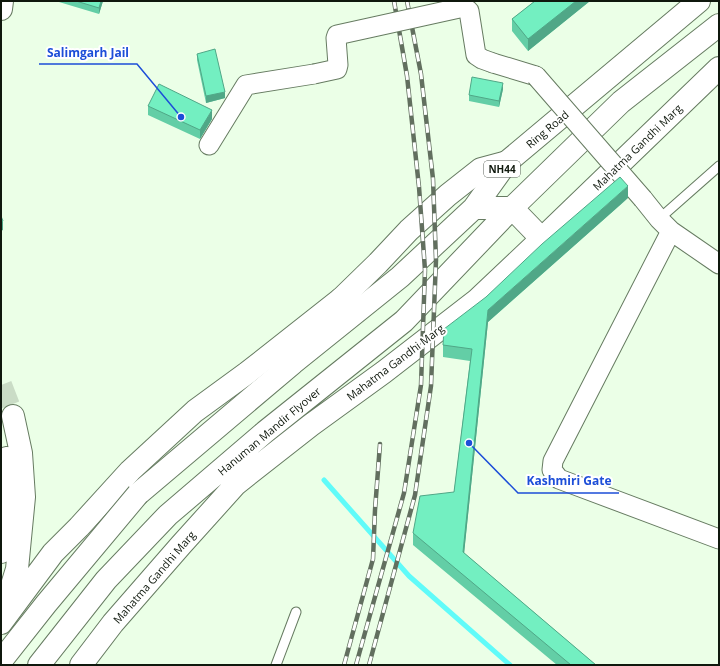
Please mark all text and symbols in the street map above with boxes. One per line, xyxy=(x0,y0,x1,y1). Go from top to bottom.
callout: Salimgarh Jail xyxy=(39,40,137,64)
text: Salimgarh Jail xyxy=(47,44,129,61)
street label: Mahatma Gandhi Marg xyxy=(589,100,685,194)
street label: Ring Road xyxy=(522,107,572,151)
road number: NH44 xyxy=(484,161,520,177)
street label: Mahatma Gandhi Marg xyxy=(343,320,447,404)
street label: Hanuman Mandir Flyover xyxy=(214,383,324,479)
callout: Kashmiri Gate xyxy=(518,469,619,493)
text: Kashmiri Gate xyxy=(527,472,611,489)
street label: Mahatma Gandhi Marg xyxy=(110,527,199,627)

